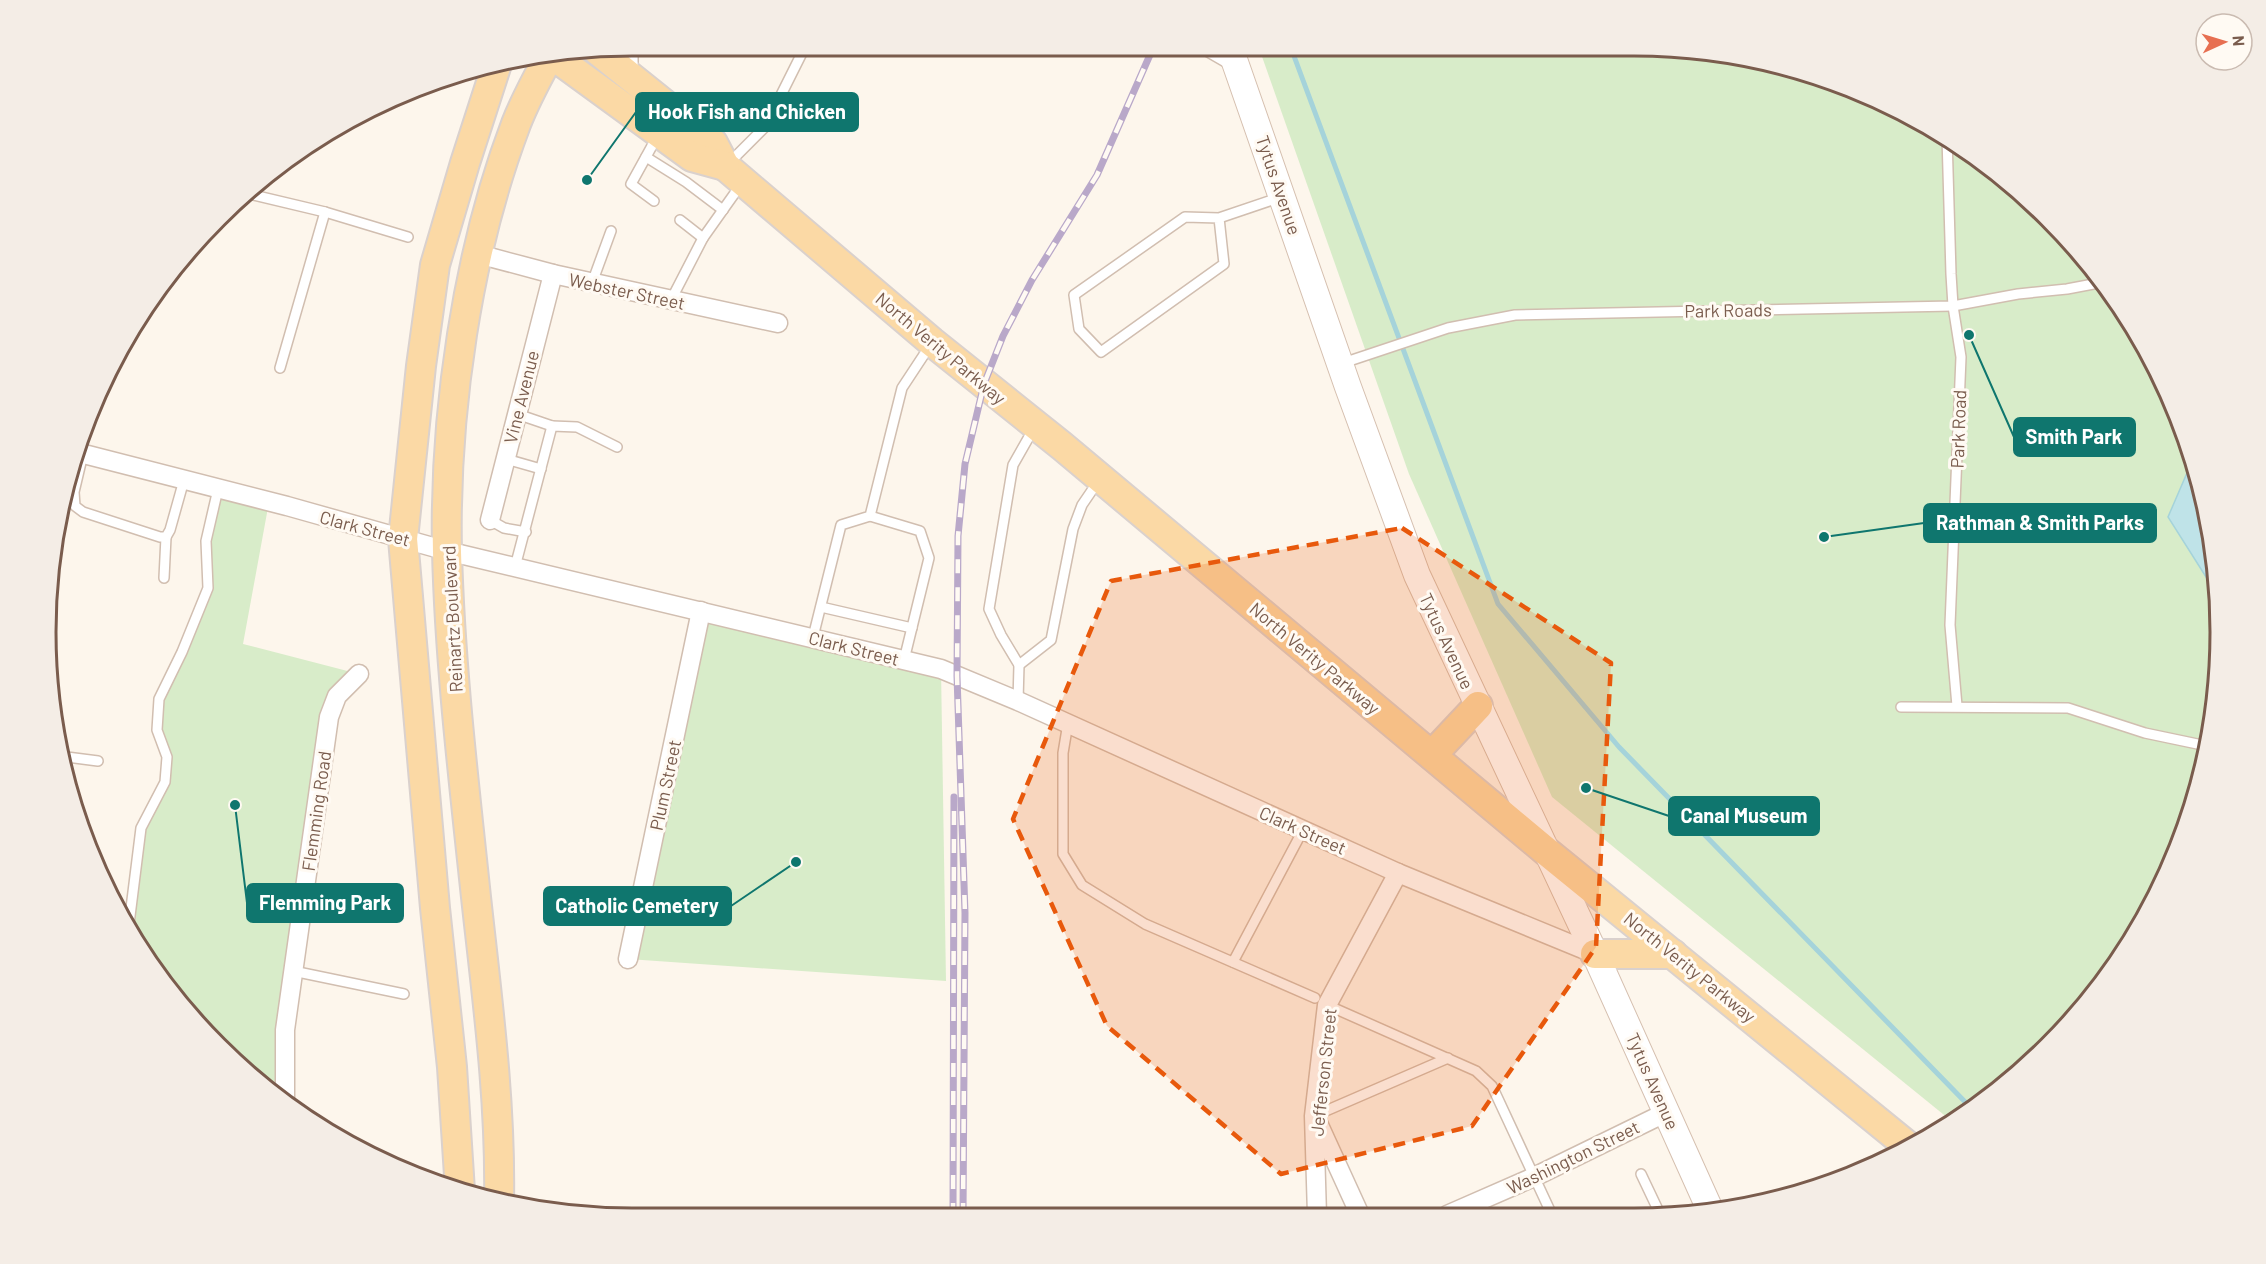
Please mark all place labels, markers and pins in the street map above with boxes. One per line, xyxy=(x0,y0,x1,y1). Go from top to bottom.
callout: Hook Fish and Chicken xyxy=(636,93,858,131)
callout: Smith Park xyxy=(2014,418,2135,456)
callout: Rathman & Smith Parks xyxy=(1924,504,2156,542)
callout: Canal Museum xyxy=(1669,797,1819,835)
callout: Flemming Park xyxy=(247,884,403,922)
callout: Catholic Cemetery xyxy=(544,887,731,925)

